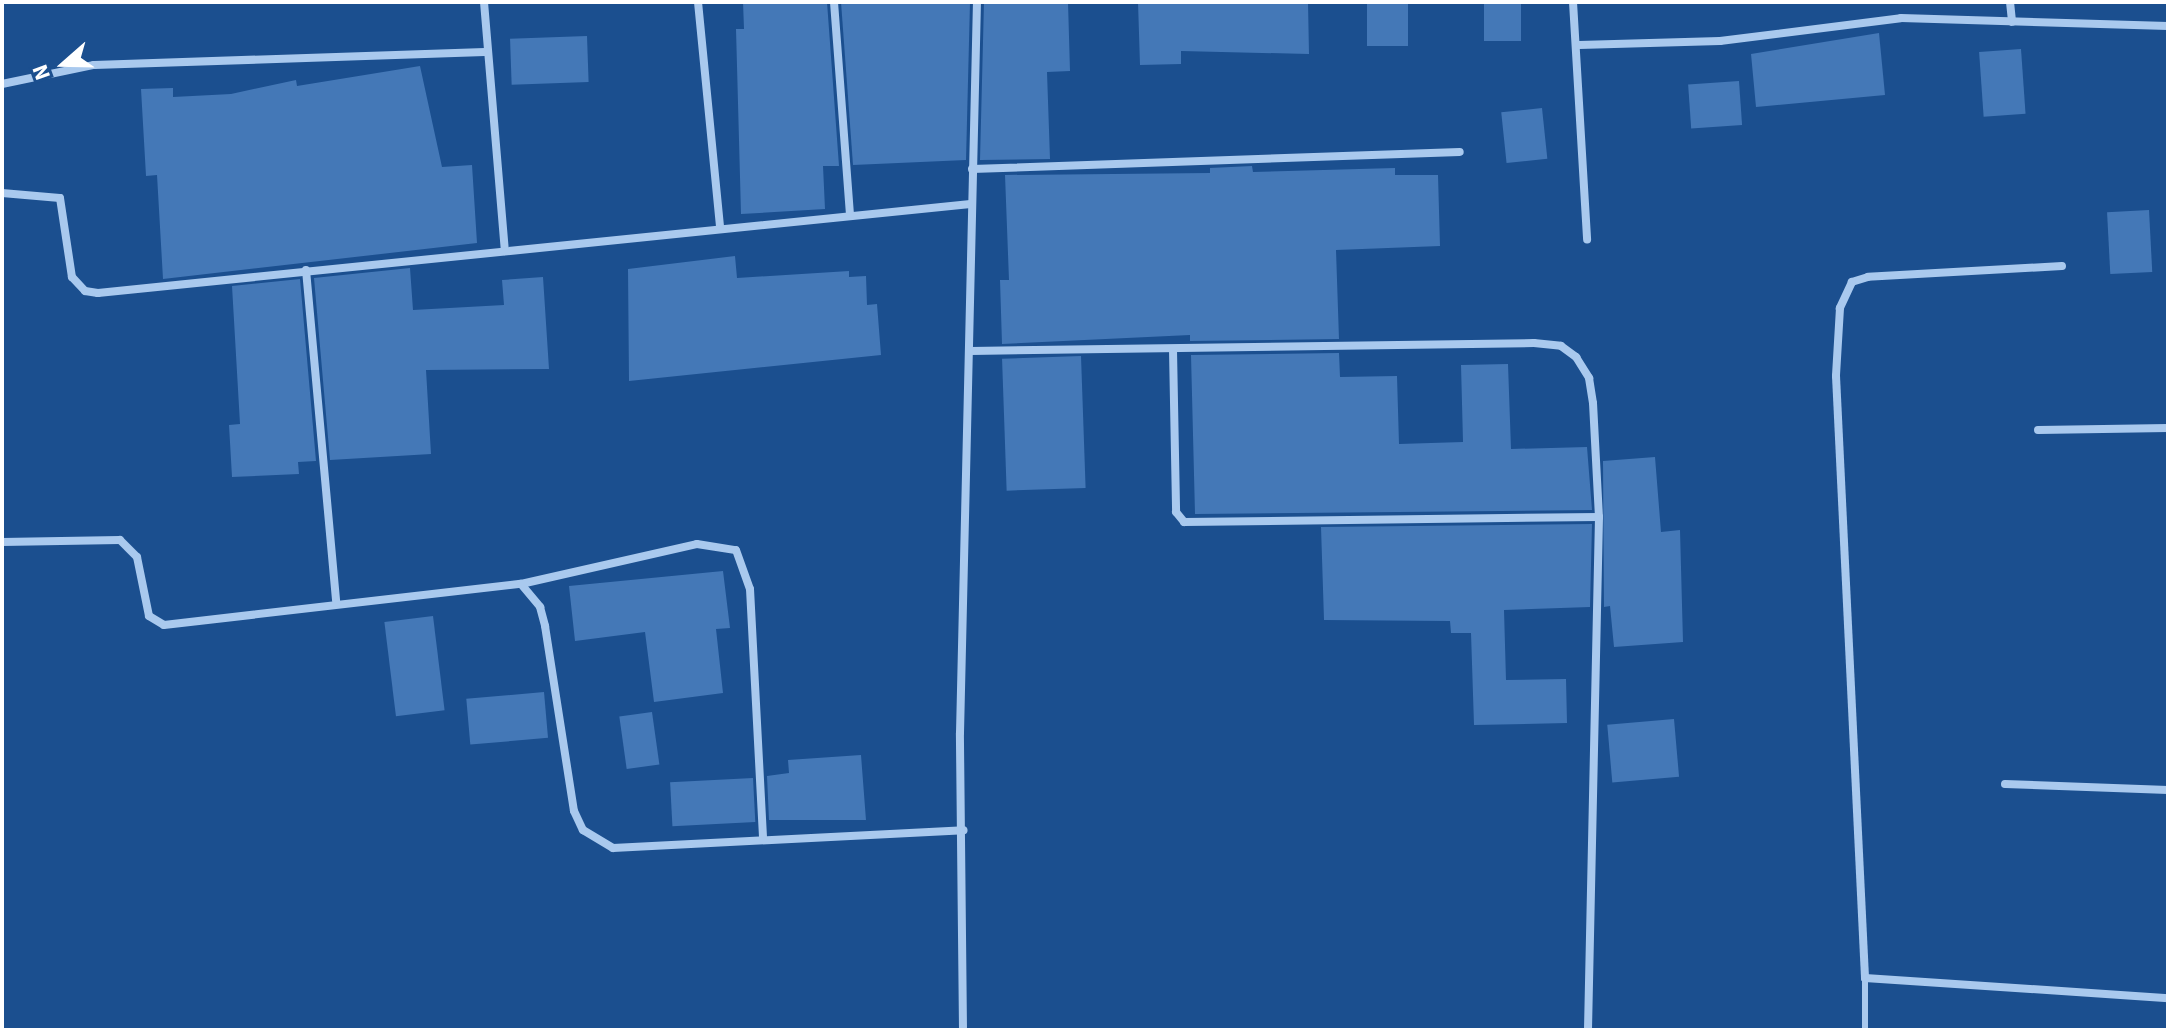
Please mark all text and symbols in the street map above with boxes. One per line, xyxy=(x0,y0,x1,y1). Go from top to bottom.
north arrow xyxy=(24,24,104,104)
text: N xyxy=(24,60,59,85)

